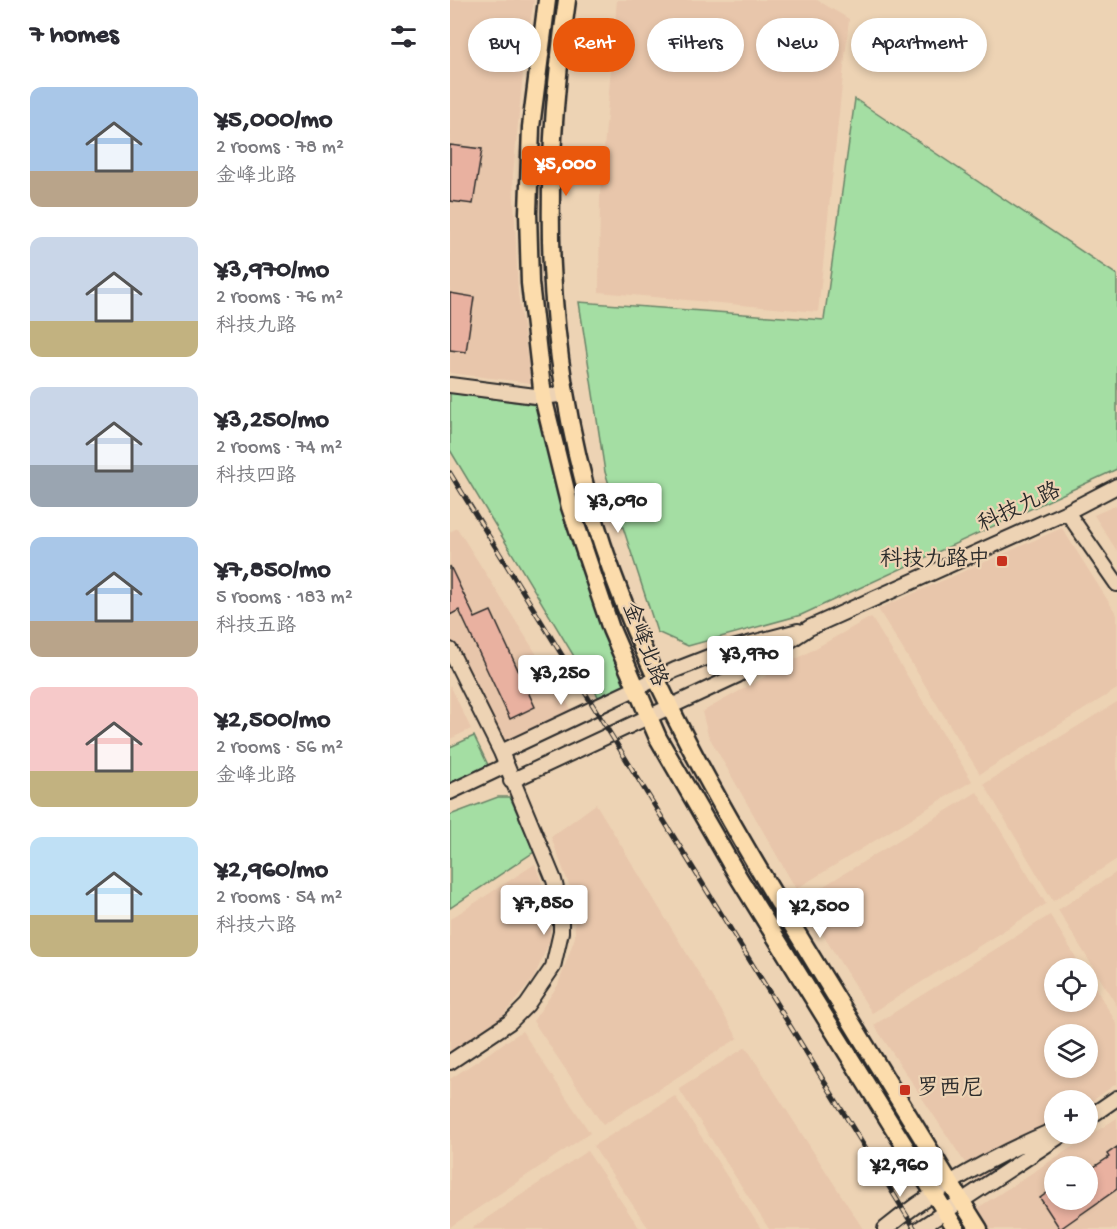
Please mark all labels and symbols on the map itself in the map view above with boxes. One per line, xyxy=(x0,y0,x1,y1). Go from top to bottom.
pin: ¥5,000 xyxy=(517,146,615,197)
street label: 科技九路 xyxy=(974,477,1065,539)
pin: ¥3,090 xyxy=(569,483,667,534)
place label: 科技九路中 xyxy=(880,546,990,574)
marker: 科技九路中 xyxy=(995,554,1009,568)
street label: 金峰北路 xyxy=(615,599,673,691)
pin: ¥3,970 xyxy=(701,636,799,687)
pin: ¥3,250 xyxy=(512,655,610,706)
pin: ¥7,850 xyxy=(495,885,593,936)
pin: ¥2,500 xyxy=(771,888,869,939)
place label: 罗西尼 xyxy=(917,1076,983,1103)
marker: 罗西尼 xyxy=(898,1083,912,1097)
pin: ¥2,960 xyxy=(851,1147,949,1198)

